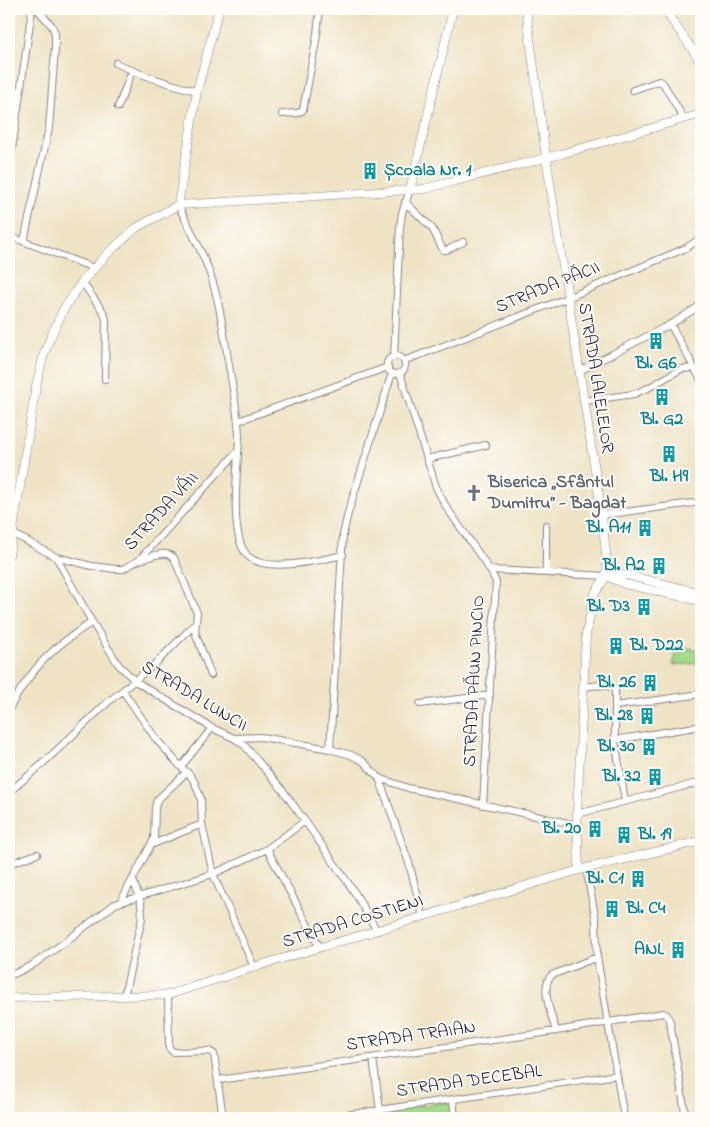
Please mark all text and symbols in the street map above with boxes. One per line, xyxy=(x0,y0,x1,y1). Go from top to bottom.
place label: Școala Nr. 1 xyxy=(384,158,472,184)
building icon: Școala Nr. 1 xyxy=(360,161,380,181)
street label: STRADA PĂCII xyxy=(492,255,604,321)
street label: STRADA LALELELOR xyxy=(570,301,620,455)
building icon: Bl. G6 xyxy=(646,331,666,351)
place label: Bl. G6 xyxy=(634,351,677,377)
building icon: Bl. G2 xyxy=(652,387,672,407)
place label: Bl. G2 xyxy=(640,407,683,433)
building icon: Bl. H9 xyxy=(659,444,679,464)
place label: Bl. H9 xyxy=(649,464,689,490)
street label: STRADA VĂII xyxy=(118,467,206,557)
place label: Biserica „Sfântul Dumitru” - Bagdat xyxy=(487,470,627,518)
church icon: Biserica „Sfântul Dumitru” - Bagdat xyxy=(464,483,484,503)
place label: Bl. A11 xyxy=(585,515,631,541)
building icon: Bl. A11 xyxy=(635,518,655,538)
place label: Bl. A2 xyxy=(602,553,645,579)
building icon: Bl. A2 xyxy=(649,556,669,576)
place label: Bl. D3 xyxy=(586,594,631,620)
street label: STRADA PĂUN PINCIO xyxy=(458,595,492,767)
building icon: Bl. D3 xyxy=(634,597,654,617)
place label: Bl. D22 xyxy=(629,633,683,659)
building icon: Bl. D22 xyxy=(606,636,626,656)
street label: STRADA LUNCII xyxy=(136,655,252,739)
place label: Bl. 26 xyxy=(596,670,636,696)
building icon: Bl. 26 xyxy=(640,673,660,693)
place label: Bl. 28 xyxy=(594,703,633,729)
building icon: Bl. 28 xyxy=(637,706,657,726)
place label: Bl. 30 xyxy=(597,734,635,760)
building icon: Bl. 30 xyxy=(639,737,659,757)
place label: Bl. 32 xyxy=(601,764,641,790)
building icon: Bl. 32 xyxy=(645,767,665,787)
place label: Bl. 20 xyxy=(541,816,581,842)
building icon: Bl. 20 xyxy=(585,819,605,839)
place label: Bl. 19 xyxy=(637,822,672,848)
building icon: Bl. 19 xyxy=(614,825,634,845)
place label: Bl. C1 xyxy=(585,866,624,892)
building icon: Bl. C1 xyxy=(628,869,648,889)
street label: STRADA COSTIENI xyxy=(279,888,427,956)
place label: Bl. C4 xyxy=(625,896,666,922)
building icon: Bl. C4 xyxy=(602,899,622,919)
place label: ANL xyxy=(634,937,664,963)
building icon: ANL xyxy=(668,940,688,960)
street label: STRADA TRAIAN xyxy=(345,1015,477,1059)
street label: STRADA DECEBAL xyxy=(395,1059,544,1105)

